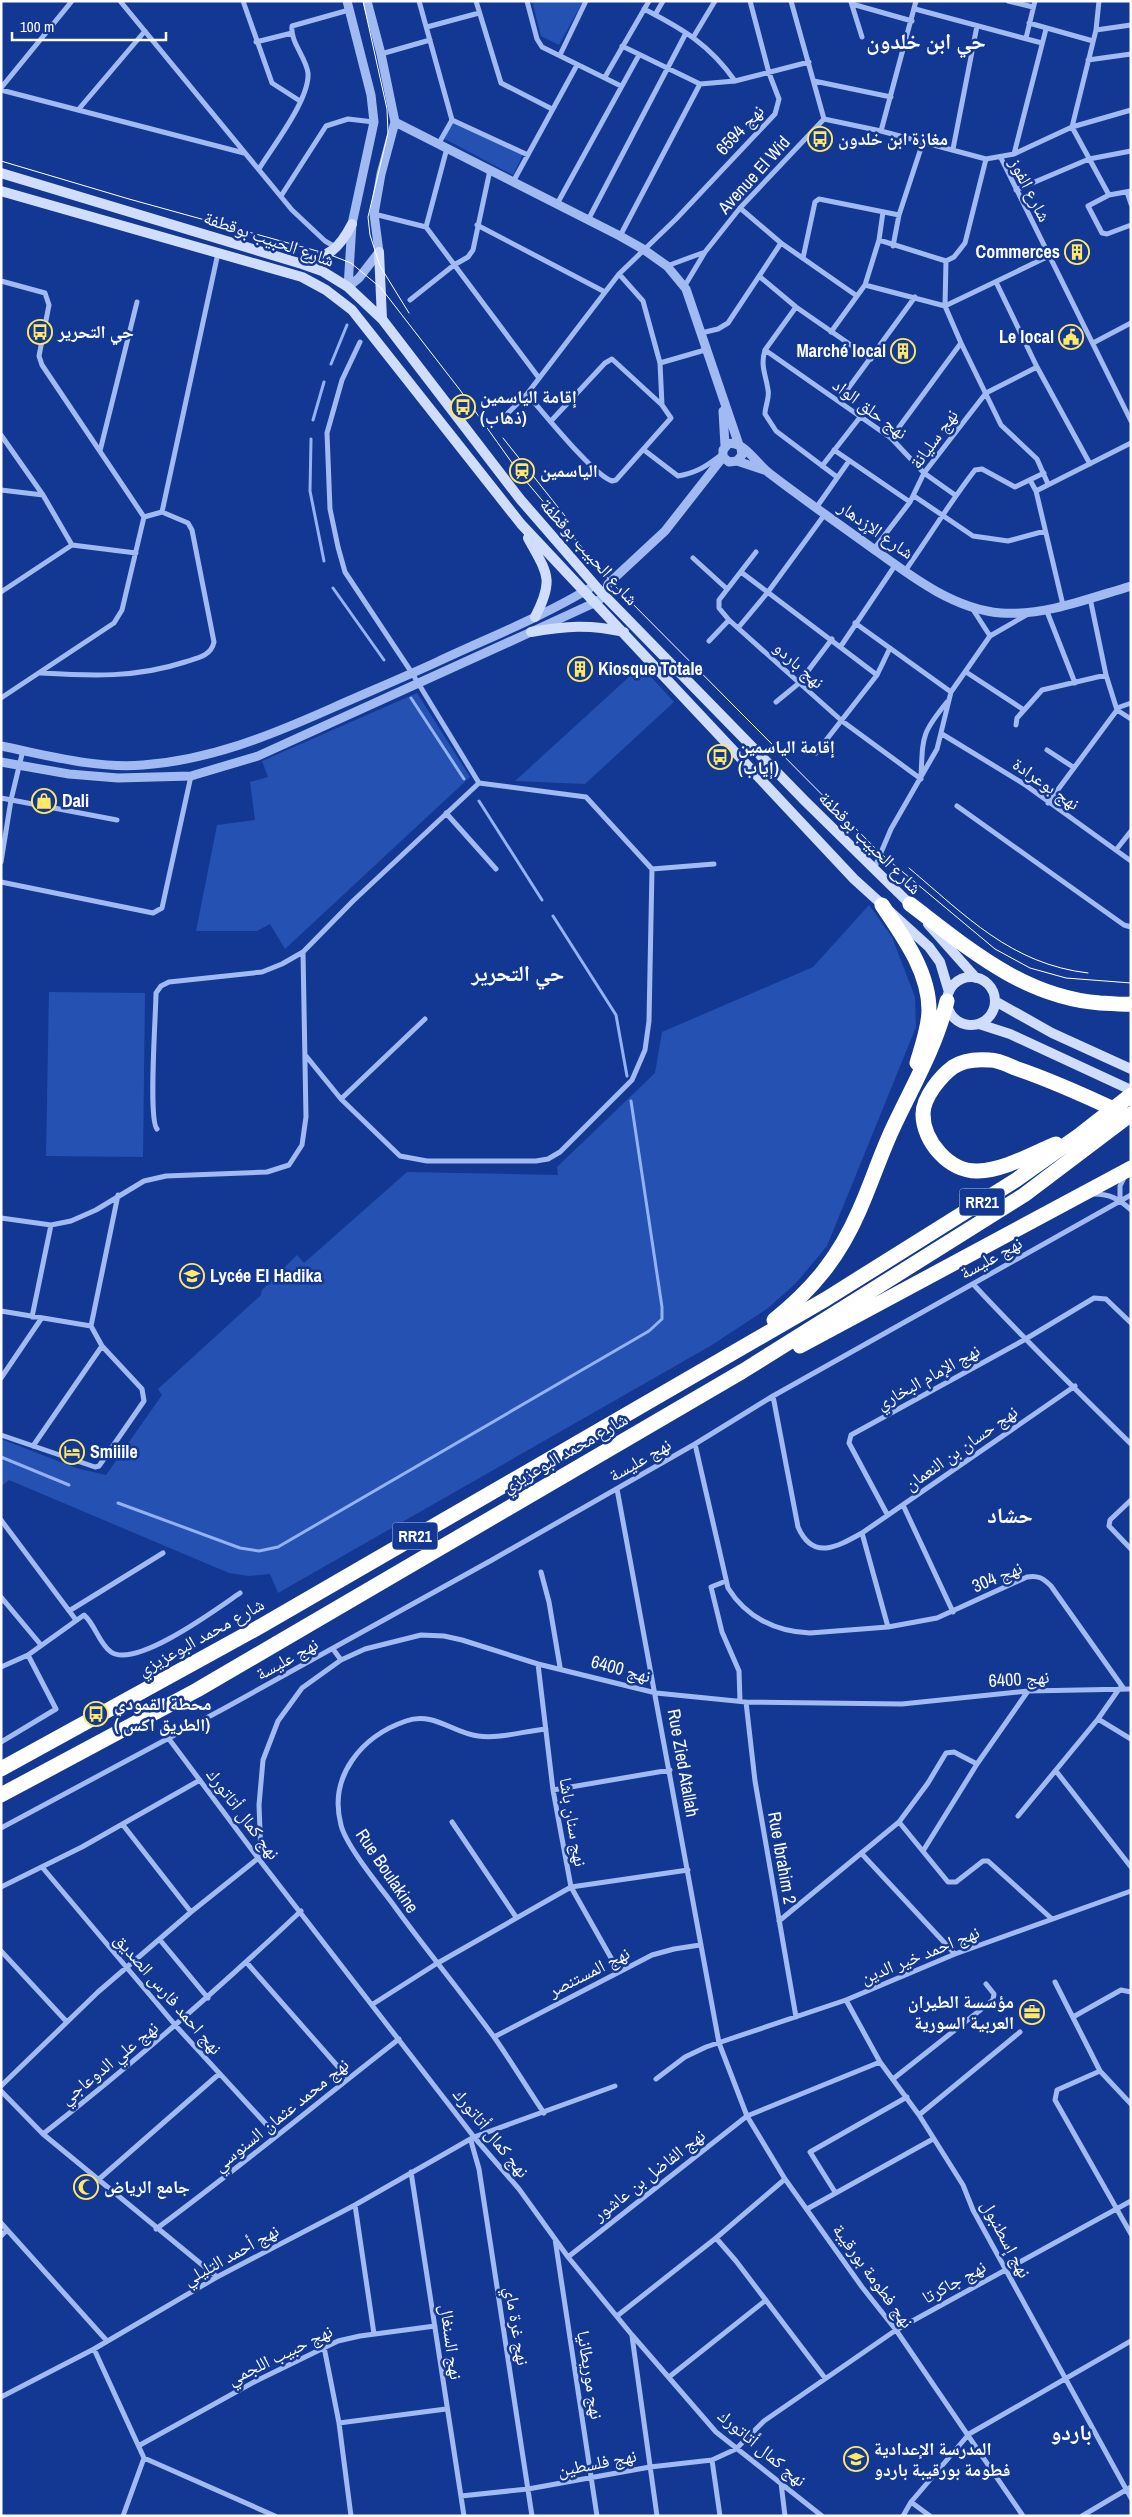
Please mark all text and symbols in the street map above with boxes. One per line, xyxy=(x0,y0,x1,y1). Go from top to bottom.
scale bar xyxy=(12,10,166,42)
text: 100 m xyxy=(20,16,54,37)
district label: حي ابن خلدون xyxy=(866,26,986,58)
street label: نهج 6594 xyxy=(710,99,770,160)
bus stop icon: مغازة ابن خلدون xyxy=(807,126,833,152)
place label: مغازة ابن خلدون xyxy=(838,126,948,151)
street label: Avenue El Wid xyxy=(711,130,796,220)
street label: شارع الفوز xyxy=(1003,153,1057,226)
street label: شارع الحبيب بوقطفة xyxy=(201,205,338,273)
place label: Commerces xyxy=(976,239,1060,264)
building icon: Commerces xyxy=(1064,239,1090,265)
bus stop icon: حي التحرير xyxy=(27,319,53,345)
place label: حي التحرير xyxy=(57,319,134,346)
place label: Le local xyxy=(999,324,1054,349)
public building icon: Le local xyxy=(1058,324,1084,350)
place label: Marché local xyxy=(797,338,886,363)
building icon: Marché local xyxy=(890,338,916,364)
street label: نهج حلق الواد xyxy=(828,372,913,445)
place label: إقامة الياسمين (ذهاب) xyxy=(480,384,577,430)
bus stop icon: إقامة الياسمين (ذهاب) xyxy=(450,394,476,420)
street label: نهج سليانة xyxy=(903,404,964,474)
station icon: الياسمين xyxy=(509,458,535,484)
place label: الياسمين xyxy=(540,458,598,483)
street label: شارع الحبيب بوقطفة xyxy=(534,493,644,611)
street label: شارع الإزدهار xyxy=(833,494,919,565)
street label: نهج باردو xyxy=(769,635,830,694)
building icon: Kiosque Totale xyxy=(567,656,593,682)
place label: Kiosque Totale xyxy=(598,656,703,681)
place label: إقامة الياسمين (إياب) xyxy=(738,734,835,780)
bus stop icon: إقامة الياسمين (إياب) xyxy=(707,744,733,770)
street label: نهج بوعرادة xyxy=(1008,751,1085,816)
street label: شارع الحبيب بوقطفة xyxy=(813,786,927,900)
shop icon: Dali xyxy=(31,788,57,814)
place label: Dali xyxy=(62,788,89,813)
district label: حي التحرير xyxy=(471,958,564,990)
road number: RR21 xyxy=(960,1188,1004,1216)
street label: نهج عليسة xyxy=(955,1230,1027,1285)
school or university icon: Lycée El Hadika xyxy=(179,1263,205,1289)
place label: Lycée El Hadika xyxy=(210,1263,323,1288)
street label: نهج الإمام البخاري xyxy=(871,1338,985,1418)
street label: نهج حسان بن النعمان xyxy=(899,1399,1023,1496)
street label: شارع محمد البوعزيزي xyxy=(497,1406,633,1501)
street label: نهج عليسة xyxy=(604,1432,675,1487)
hotel icon: Smiiile xyxy=(59,1439,85,1465)
place label: Smiiile xyxy=(90,1439,138,1464)
district label: حشاد xyxy=(987,1500,1033,1530)
road number: RR21 xyxy=(392,1522,438,1550)
street label: نهج 304 xyxy=(968,1555,1026,1598)
street label: شارع محمد البوعزيزي xyxy=(133,1591,270,1684)
street label: نهج عليسة xyxy=(251,1631,323,1686)
street label: نهج 6400 xyxy=(589,1649,654,1688)
street label: نهج 6400 xyxy=(988,1664,1050,1693)
place label: محطة القمودي ( الطريق اكس) xyxy=(114,1691,211,1737)
bus stop icon: محطة القمودي ( الطريق اكس) xyxy=(83,1701,109,1727)
street label: Rue Zied Atallah xyxy=(662,1707,705,1819)
street label: نهج كمال أتاتورك xyxy=(201,1763,286,1865)
street label: نهج سنان باشا xyxy=(553,1775,594,1869)
street label: Rue Ibrahim 2 xyxy=(762,1810,803,1906)
street label: Rue Boulakine xyxy=(350,1824,425,1918)
street label: نهج احمد خير الدين xyxy=(857,1919,983,1990)
street label: نهج احمد فارس الصديق xyxy=(109,1928,228,2060)
street label: نهج المستنصر xyxy=(543,1940,634,2003)
place label: مؤسسة الطيران العربية السورية xyxy=(908,1989,1014,2035)
office icon: مؤسسة الطيران العربية السورية xyxy=(1019,1999,1045,2025)
street label: نهج علي الدوعاجي xyxy=(54,2015,165,2112)
street label: نهج محمد عثمان السنوسي xyxy=(207,2052,356,2179)
street label: نهج كمال أتاتورك xyxy=(447,2083,535,2183)
street label: نهج الفاضل بن عاشور xyxy=(586,2123,710,2227)
mosque icon: جامع الرياض xyxy=(73,2174,99,2200)
place label: جامع الرياض xyxy=(104,2174,190,2199)
street label: نهج إسطنبول xyxy=(975,2195,1037,2282)
street label: نهج أحمد التليلي xyxy=(178,2218,284,2293)
street label: نهج فطومة بورقيبة xyxy=(827,2218,920,2333)
street label: نهج جاكرتا xyxy=(917,2254,990,2309)
street label: نهج غرة ماي xyxy=(496,2285,536,2368)
street label: نهج السنغال xyxy=(434,2303,469,2381)
street label: نهج حبيب اللجمي xyxy=(223,2318,338,2393)
street label: نهج موريطانيا xyxy=(571,2329,610,2421)
street label: نهج كمال أتاتورك xyxy=(713,2403,812,2492)
district label: باردو xyxy=(1050,2417,1092,2447)
place label: المدرسة الإعدادية فطومة بورقيبة باردو xyxy=(874,2436,1010,2482)
street label: نهج فلسطين xyxy=(555,2443,639,2482)
school or university icon: المدرسة الإعدادية فطومة بورقيبة باردو xyxy=(843,2446,869,2472)

